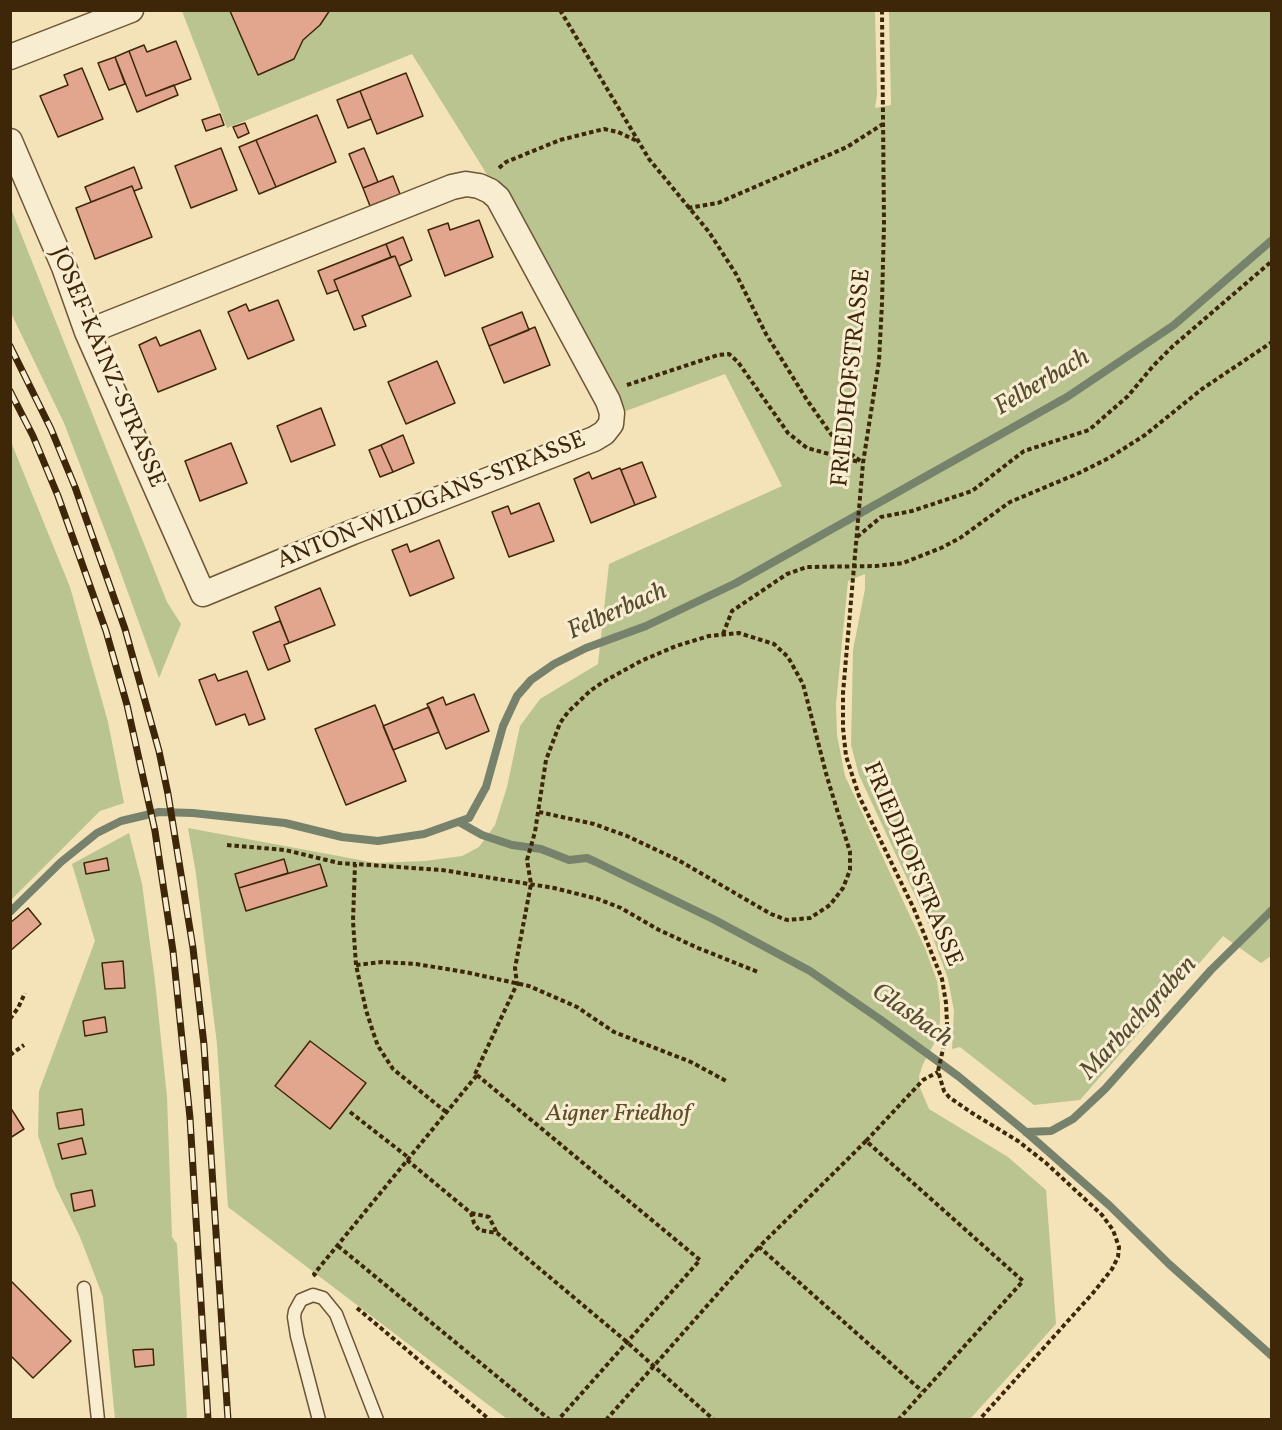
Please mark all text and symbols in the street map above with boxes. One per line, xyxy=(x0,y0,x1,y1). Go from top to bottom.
street label: JOSEF-KAINZ-STRASSE xyxy=(42,243,170,493)
street label: FRIEDHOFSTRASSE xyxy=(827,267,879,489)
water label: Felberbach xyxy=(990,343,1096,425)
street label: ANTON-WILDGANS-STRASSE xyxy=(273,427,591,577)
water label: Felberbach xyxy=(563,577,673,649)
street label: FRIEDHOFSTRASSE xyxy=(855,758,967,972)
water label: Marbachgraben xyxy=(1075,951,1205,1087)
water label: Glasbach xyxy=(864,978,958,1056)
park label: Aigner Friedhof xyxy=(545,1102,691,1130)

